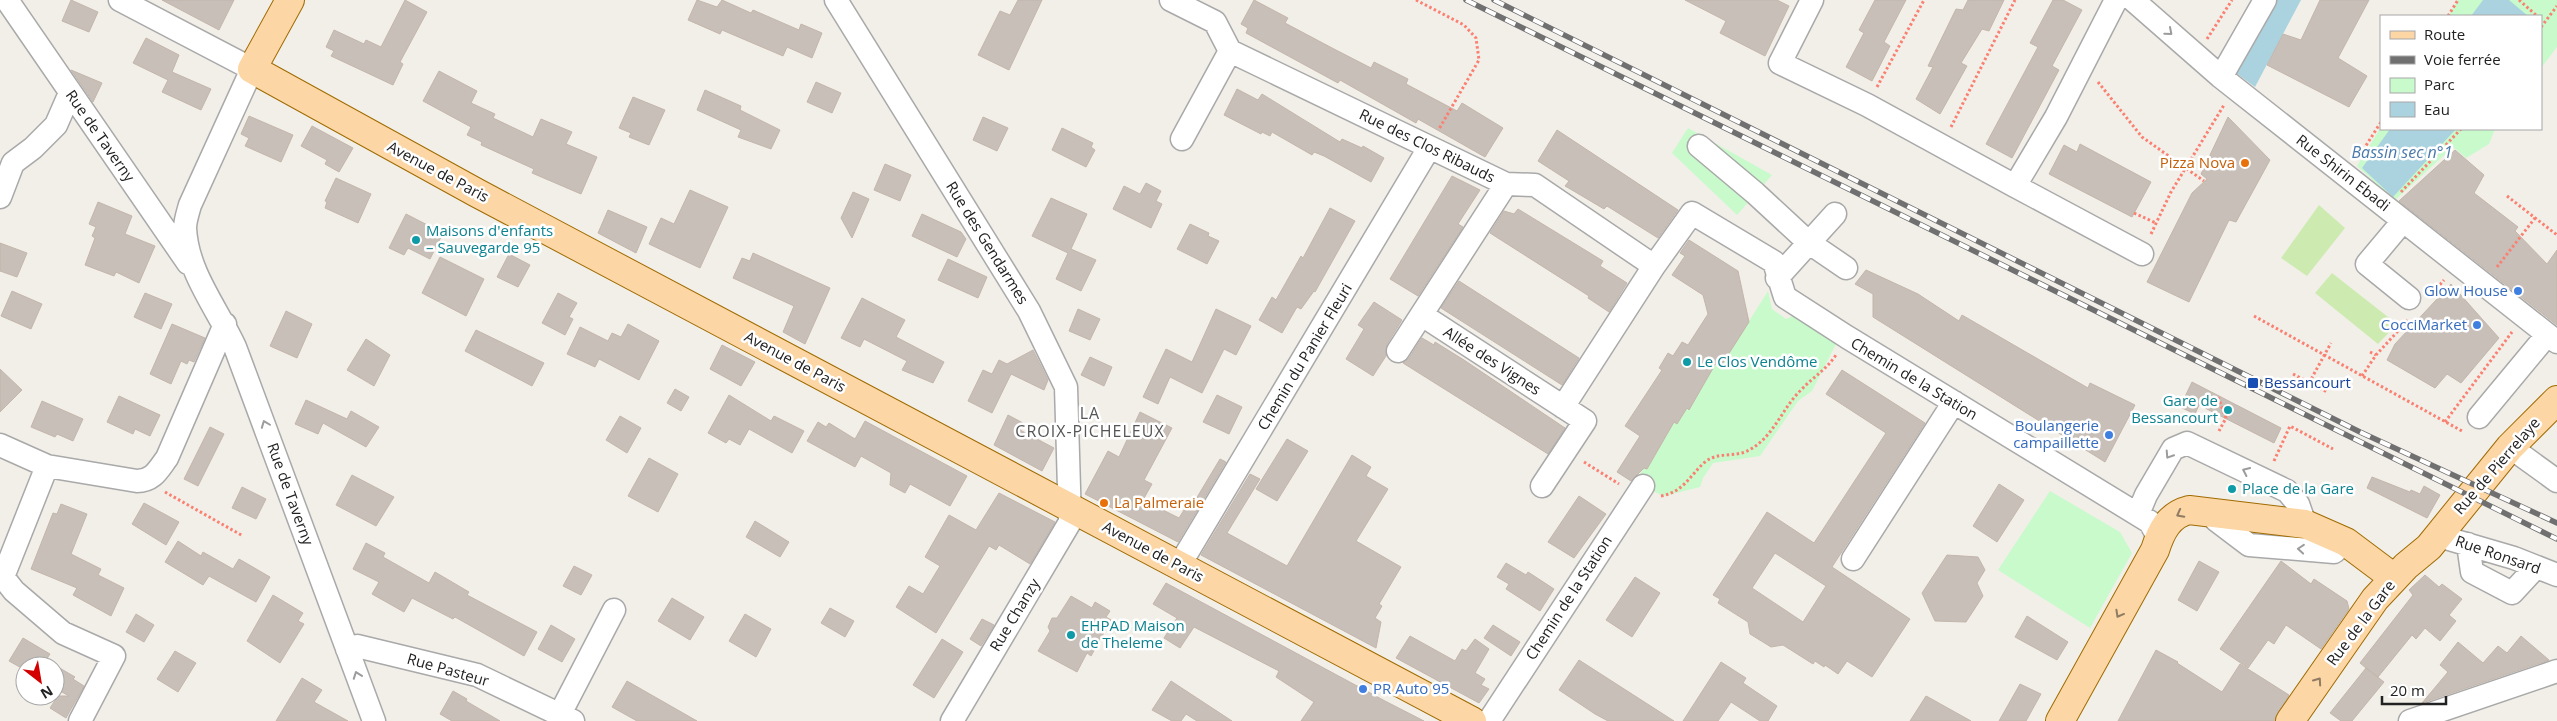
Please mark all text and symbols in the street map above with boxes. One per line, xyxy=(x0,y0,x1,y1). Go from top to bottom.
legend xyxy=(2380,15,2542,130)
text: Route xyxy=(2424,24,2465,44)
one-way arrow xyxy=(2164,26,2173,35)
text: Voie ferrée xyxy=(2424,49,2501,69)
text: Parc xyxy=(2424,74,2455,94)
street label: Rue de Taverny xyxy=(62,86,140,186)
text: Eau xyxy=(2424,99,2450,119)
street label: Rue des Clos Ribauds xyxy=(1356,103,1499,187)
street label: Rue Shirin Ebadi xyxy=(2293,129,2395,215)
street label: Avenue de Paris xyxy=(384,136,493,206)
water label: Bassin sec n°1 xyxy=(2351,141,2453,163)
place label: Pizza Nova xyxy=(2160,152,2235,172)
marker: Pizza Nova xyxy=(2239,157,2251,169)
street label: Rue des Gendarmes xyxy=(942,177,1034,308)
place label: Maisons d'enfants – Sauvegarde 95 xyxy=(426,220,553,257)
marker: Maisons d'enfants – Sauvegarde 95 xyxy=(410,234,422,246)
street label: Chemin du Panier Fleuri xyxy=(1252,279,1356,434)
place label: Glow House xyxy=(2424,280,2508,300)
marker: Glow House xyxy=(2512,285,2524,297)
place label: CocciMarket xyxy=(2381,314,2467,334)
marker: CocciMarket xyxy=(2471,319,2483,331)
street label: Allée des Vignes xyxy=(1440,321,1545,399)
street label: Avenue de Paris xyxy=(741,326,850,396)
street label: Chemin de la Station xyxy=(1847,332,1982,424)
place label: Le Clos Vendôme xyxy=(1697,351,1818,371)
marker: Le Clos Vendôme xyxy=(1681,356,1693,368)
place label: Bessancourt xyxy=(2264,372,2351,392)
marker: Bessancourt xyxy=(2246,376,2260,390)
place label: Gare de Bessancourt xyxy=(2131,390,2218,427)
district label: LA CROIX-PICHELEUX xyxy=(1015,402,1165,442)
marker: Gare de Bessancourt xyxy=(2222,404,2234,416)
street label: Rue de Pierrelaye xyxy=(2449,413,2544,518)
place label: Boulangerie campaillette xyxy=(2013,415,2099,452)
one-way arrow xyxy=(261,420,271,429)
marker: Boulangerie campaillette xyxy=(2103,429,2115,441)
street label: Rue de Taverny xyxy=(263,440,319,548)
one-way arrow xyxy=(2166,450,2176,459)
one-way arrow xyxy=(2242,467,2251,478)
place label: Place de la Gare xyxy=(2242,478,2354,498)
marker: Place de la Gare xyxy=(2226,483,2238,495)
place label: La Palmeraie xyxy=(1114,492,1204,512)
marker: La Palmeraie xyxy=(1098,497,1110,509)
one-way arrow xyxy=(2177,508,2186,518)
street label: Avenue de Paris xyxy=(1099,516,1208,586)
street label: Rue Ronsard xyxy=(2453,530,2544,578)
street label: Chemin de la Station xyxy=(1520,531,1616,664)
one-way arrow xyxy=(2297,544,2305,555)
street label: Rue Chanzy xyxy=(985,574,1044,655)
street label: Rue de la Gare xyxy=(2321,576,2399,669)
one-way arrow xyxy=(2116,609,2126,618)
place label: EHPAD Maison de Theleme xyxy=(1081,615,1185,652)
marker: EHPAD Maison de Theleme xyxy=(1065,629,1077,641)
street label: Rue Pasteur xyxy=(405,648,492,690)
north arrow xyxy=(15,656,65,706)
one-way arrow xyxy=(353,672,363,680)
scale bar xyxy=(2382,674,2446,706)
one-way arrow xyxy=(2312,677,2321,687)
place label: PR Auto 95 xyxy=(1373,678,1449,698)
text: 20 m xyxy=(2390,680,2425,700)
text: N xyxy=(37,681,57,704)
marker: PR Auto 95 xyxy=(1357,683,1369,695)

